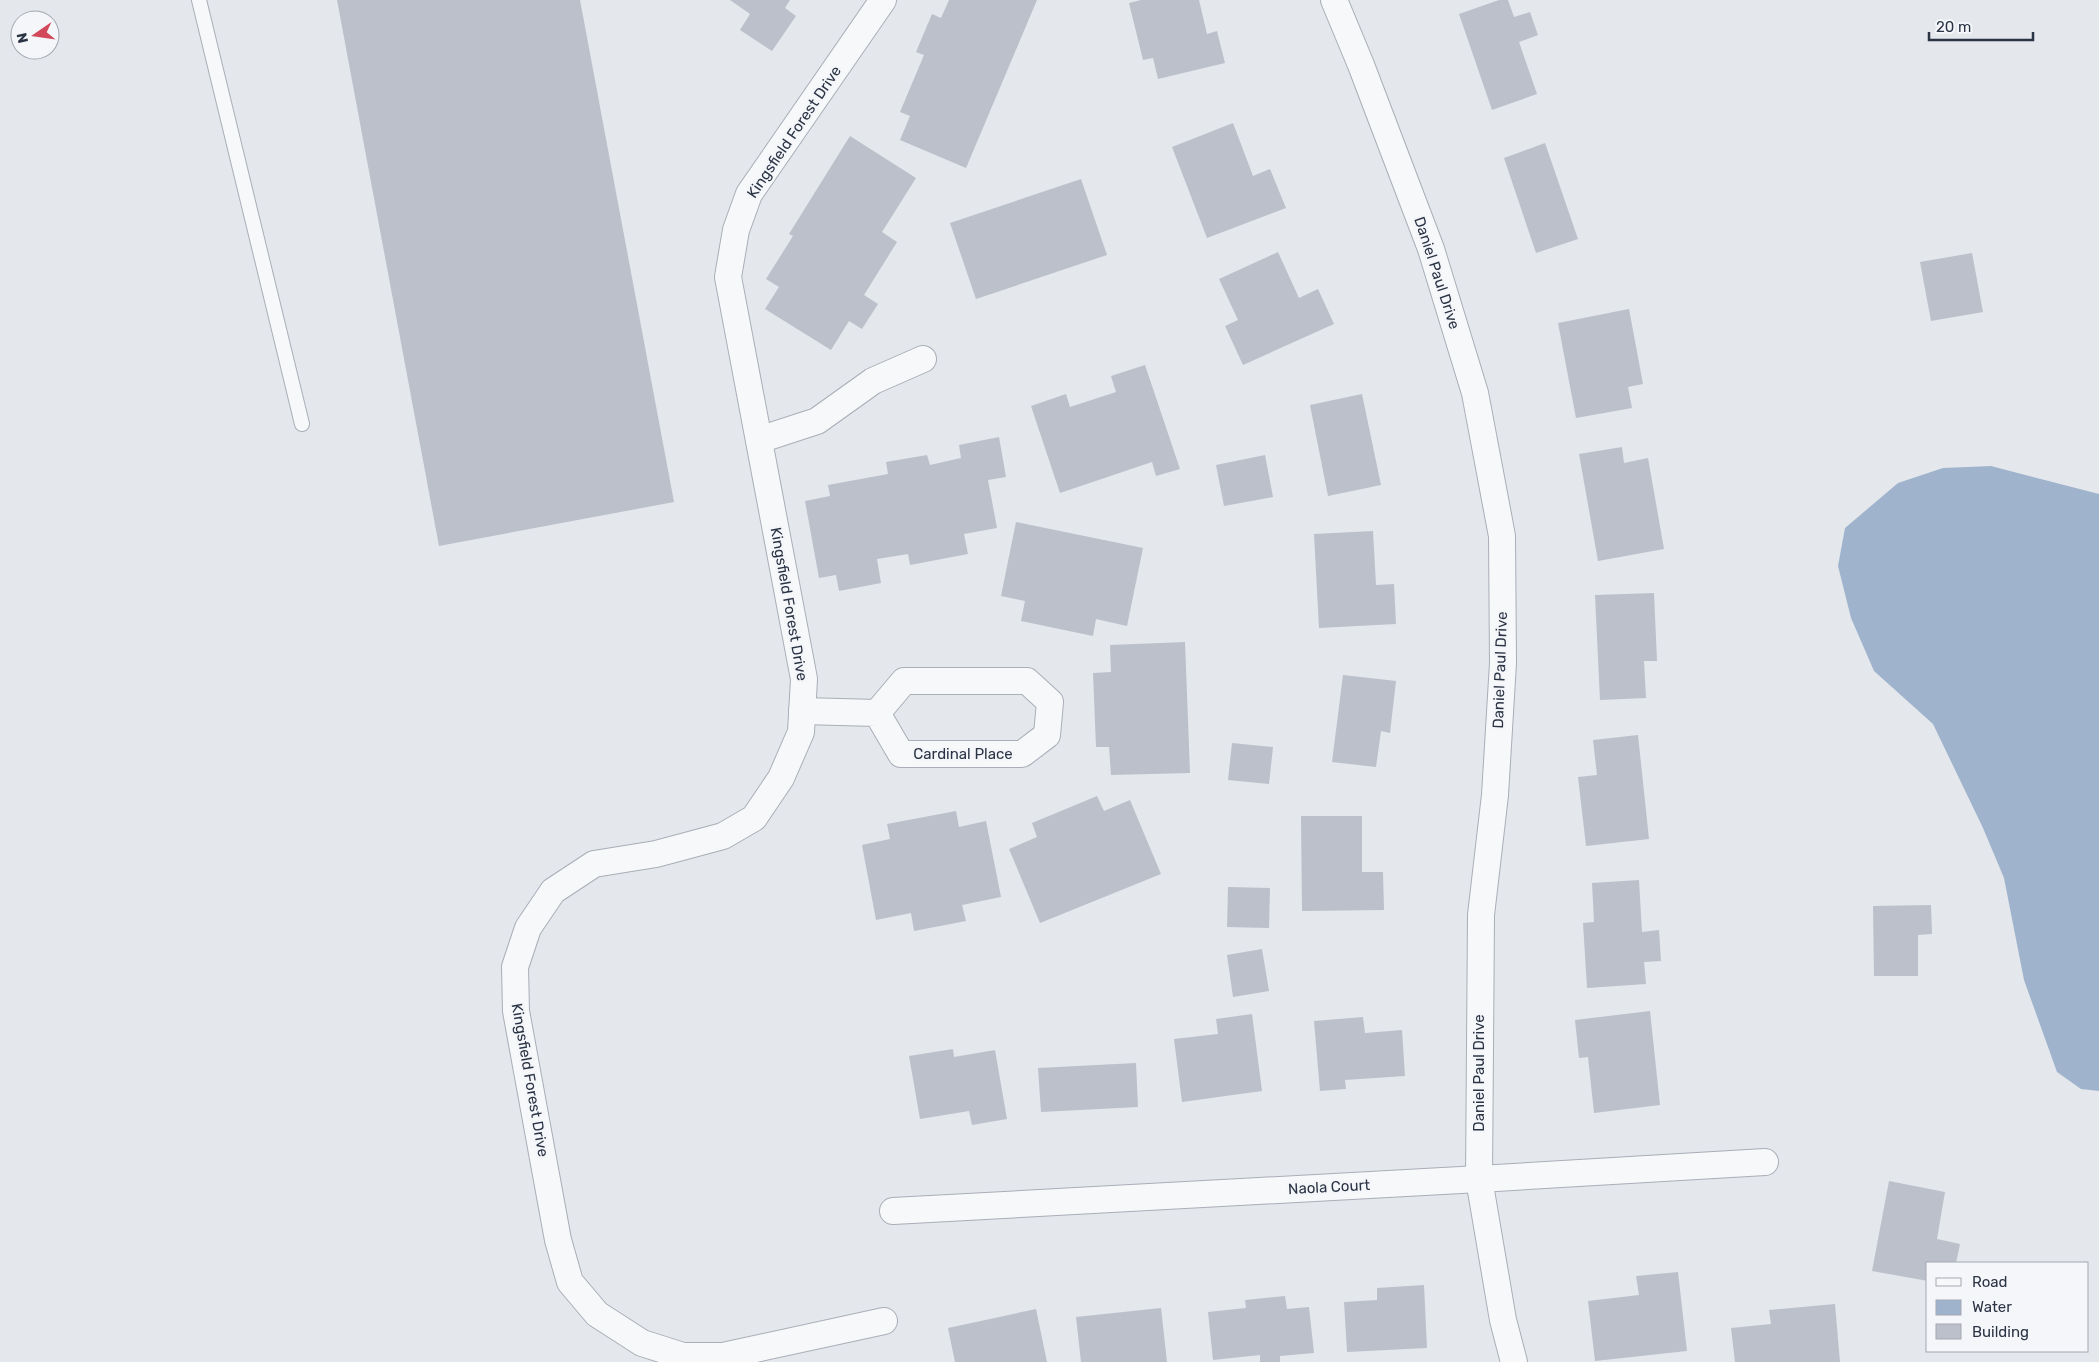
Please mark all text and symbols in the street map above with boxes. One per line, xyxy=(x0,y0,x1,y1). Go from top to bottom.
north arrow xyxy=(10,10,60,60)
scale bar xyxy=(1929,10,2033,42)
text: 20 m xyxy=(1936,18,1971,36)
text: N xyxy=(13,31,32,45)
street label: Kingsfield Forest Drive xyxy=(743,62,845,202)
street label: Daniel Paul Drive xyxy=(1410,214,1464,332)
street label: Kingsfield Forest Drive xyxy=(767,526,811,682)
street label: Daniel Paul Drive xyxy=(1489,611,1511,729)
street label: Cardinal Place xyxy=(913,745,1013,763)
street label: Kingsfield Forest Drive xyxy=(508,1002,552,1158)
street label: Daniel Paul Drive xyxy=(1470,1014,1488,1132)
street label: Naola Court xyxy=(1288,1176,1371,1198)
legend xyxy=(1926,1262,2089,1352)
text: Road xyxy=(1972,1273,2008,1291)
text: Water xyxy=(1972,1298,2012,1316)
text: Building xyxy=(1972,1323,2029,1341)

